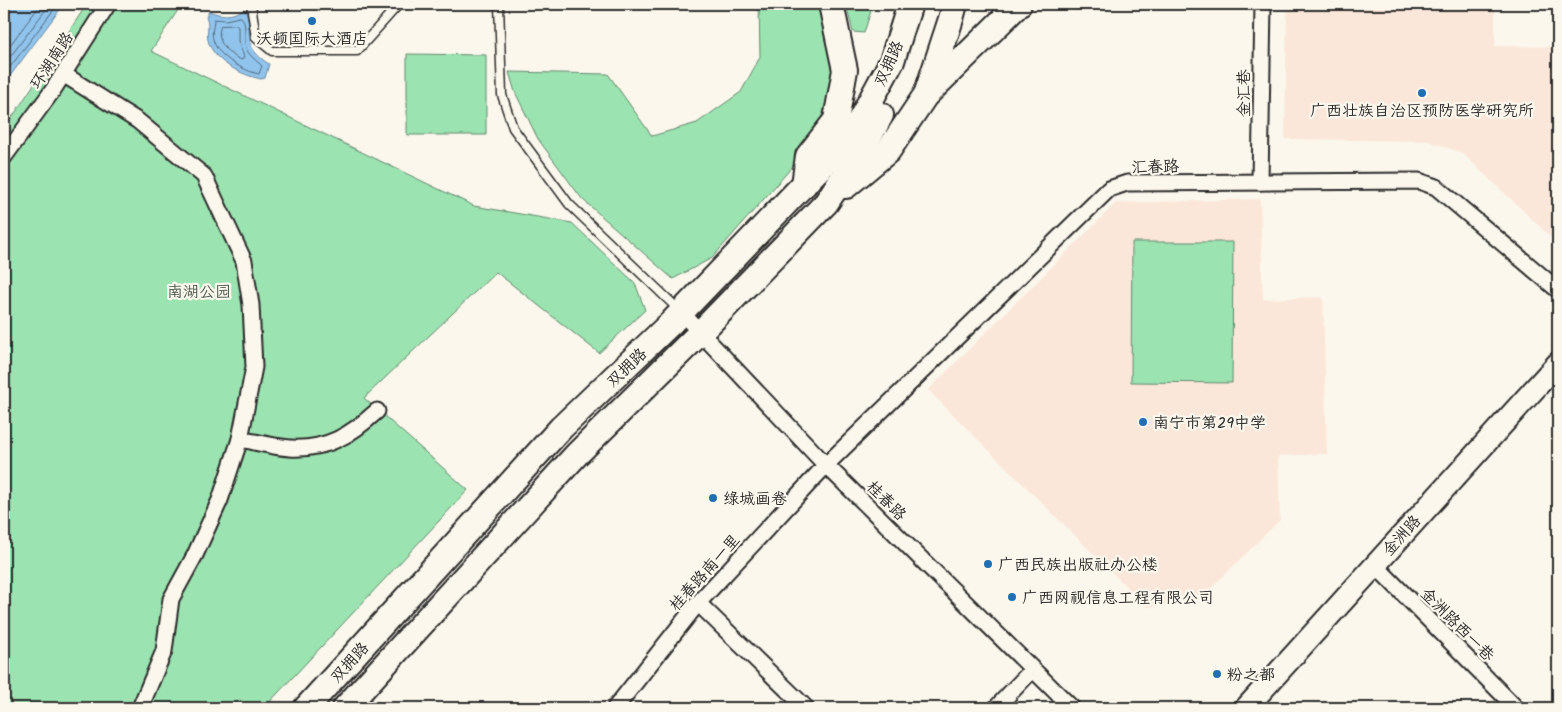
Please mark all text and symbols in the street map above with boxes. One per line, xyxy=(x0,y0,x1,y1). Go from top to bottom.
marker: 沃顿国际大酒店 xyxy=(306,15,318,27)
street label: 环湖南路 xyxy=(24,27,80,94)
place label: 沃顿国际大酒店 xyxy=(256,27,368,52)
street label: 双拥路 xyxy=(868,37,911,91)
street label: 金汇巷 xyxy=(1232,69,1257,117)
marker: 广西壮族自治区预防医学研究所 xyxy=(1416,87,1428,99)
place label: 广西壮族自治区预防医学研究所 xyxy=(1310,99,1534,124)
street label: 汇春路 xyxy=(1131,154,1179,181)
park label: 南湖公园 xyxy=(167,280,231,305)
street label: 双拥路 xyxy=(601,342,653,394)
place label: 南宁市第29中学 xyxy=(1153,411,1266,436)
marker: 南宁市第29中学 xyxy=(1137,416,1149,428)
street label: 桂春路 xyxy=(860,475,912,527)
place label: 绿城画卷 xyxy=(723,487,787,512)
marker: 绿城画卷 xyxy=(707,492,719,504)
street label: 金洲路 xyxy=(1377,510,1427,562)
street label: 桂春路南一里 xyxy=(664,529,747,617)
place label: 广西民族出版社办公楼 xyxy=(998,553,1158,578)
marker: 广西民族出版社办公楼 xyxy=(982,558,994,570)
street label: 金洲路西一巷 xyxy=(1414,582,1500,668)
place label: 广西网视信息工程有限公司 xyxy=(1022,586,1214,611)
marker: 广西网视信息工程有限公司 xyxy=(1006,591,1018,603)
street label: 双拥路 xyxy=(325,637,375,689)
place label: 粉之都 xyxy=(1227,663,1275,688)
marker: 粉之都 xyxy=(1211,668,1223,680)

